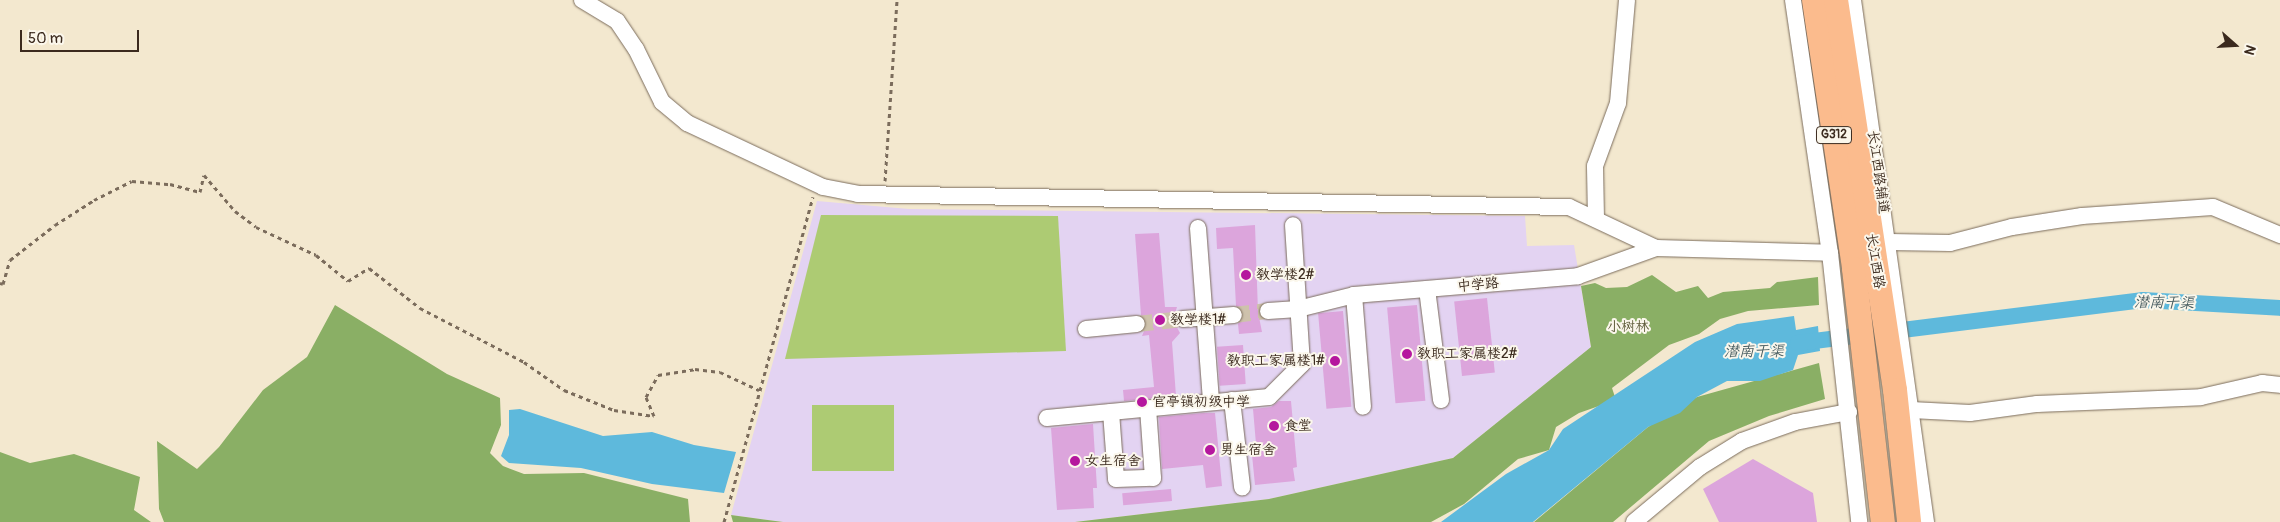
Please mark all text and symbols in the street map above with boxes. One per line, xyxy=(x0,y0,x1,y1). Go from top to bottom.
scale bar xyxy=(22,20,141,52)
north arrow xyxy=(2210,20,2260,70)
text: 50 m xyxy=(28,29,63,48)
text: N xyxy=(2240,43,2259,57)
road number: G312 xyxy=(1815,126,1853,144)
street label: 长江西路辅道 xyxy=(1864,129,1892,215)
street label: 长江西路 xyxy=(1862,232,1888,290)
place label: 教学楼2# xyxy=(1256,267,1315,283)
marker: 教学楼2# xyxy=(1240,269,1252,281)
street label: 中学路 xyxy=(1456,275,1500,295)
water label: 潜南干渠 xyxy=(2134,293,2194,313)
place label: 教学楼1# xyxy=(1170,312,1226,328)
marker: 教学楼1# xyxy=(1154,314,1166,326)
park label: 小树林 xyxy=(1607,319,1649,335)
water label: 潜南干渠 xyxy=(1724,343,1784,361)
place label: 教职工家属楼2# xyxy=(1417,346,1518,362)
marker: 教职工家属楼2# xyxy=(1401,348,1413,360)
place label: 教职工家属楼1# xyxy=(1227,353,1325,369)
marker: 教职工家属楼1# xyxy=(1329,355,1341,367)
place label: 官亭镇初级中学 xyxy=(1152,394,1250,410)
marker: 官亭镇初级中学 xyxy=(1136,396,1148,408)
place label: 食堂 xyxy=(1284,418,1312,434)
marker: 食堂 xyxy=(1268,420,1280,432)
place label: 男生宿舍 xyxy=(1220,442,1276,458)
marker: 男生宿舍 xyxy=(1204,444,1216,456)
place label: 女生宿舍 xyxy=(1085,453,1141,469)
marker: 女生宿舍 xyxy=(1069,455,1081,467)

